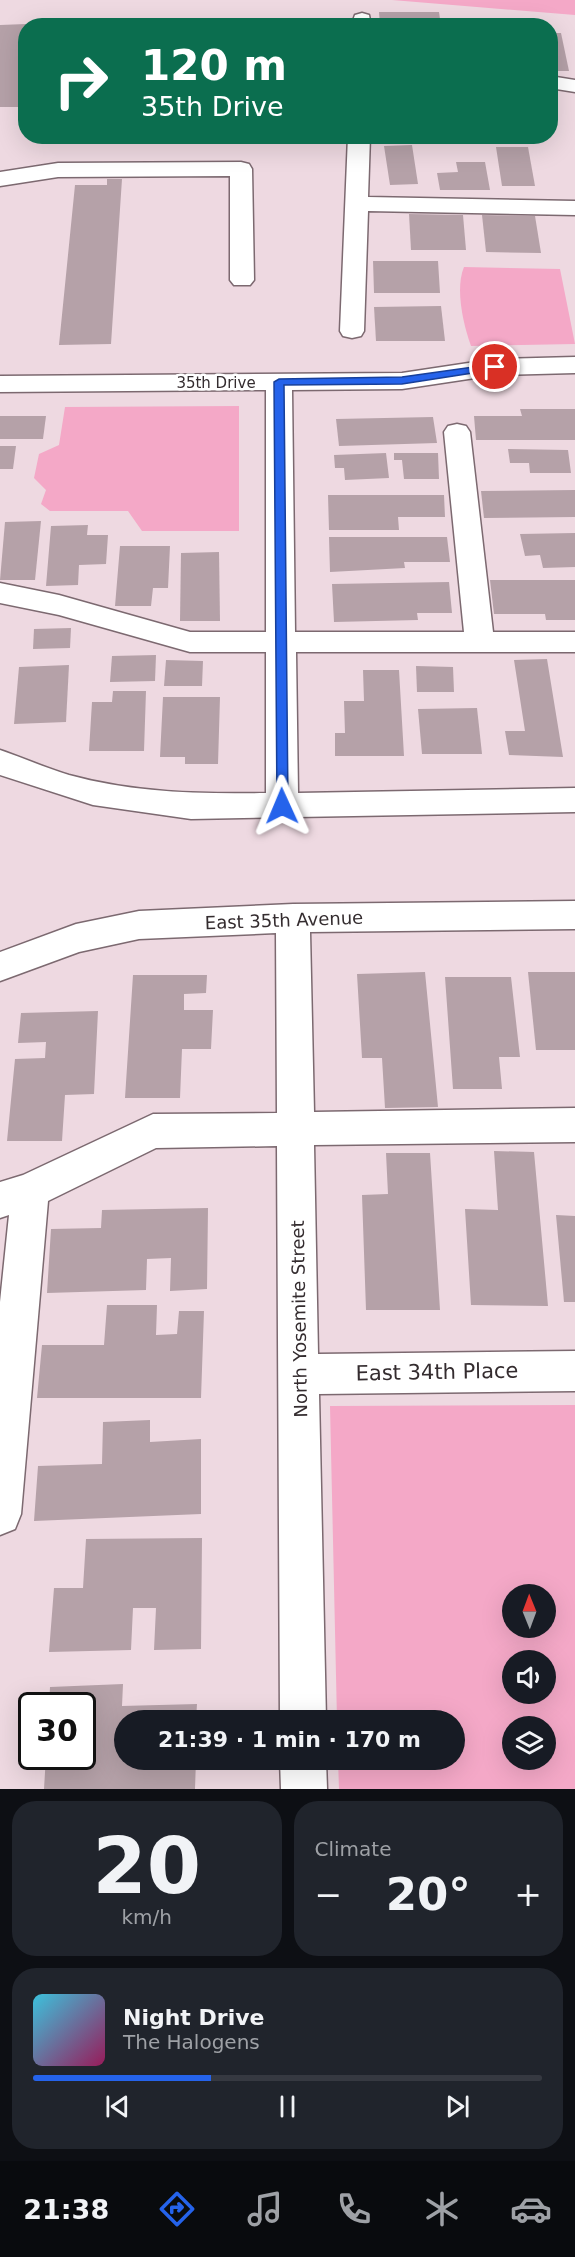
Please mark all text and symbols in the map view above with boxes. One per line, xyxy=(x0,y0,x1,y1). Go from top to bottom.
text: 120 m xyxy=(141,41,287,90)
icon: right xyxy=(42,42,120,120)
text: 35th Drive xyxy=(141,91,284,122)
pin xyxy=(469,341,520,392)
icon: arrive xyxy=(478,350,511,383)
street label: 35th Drive xyxy=(176,374,256,392)
position arrow xyxy=(250,774,314,838)
street label: East 35th Avenue xyxy=(204,907,364,933)
street label: North Yosemite Street xyxy=(287,1220,311,1418)
street label: East 34th Place xyxy=(355,1359,519,1385)
north arrow xyxy=(502,1584,556,1638)
map controls xyxy=(502,1584,556,1770)
button: sound xyxy=(502,1650,556,1704)
speed limit sign: 30 xyxy=(18,1692,96,1770)
button: layers xyxy=(502,1716,556,1770)
text: 21:39 · 1 min · 170 m xyxy=(158,1727,421,1752)
text: 20 xyxy=(92,1821,201,1911)
text: Climate xyxy=(315,1837,391,1861)
text: 20° xyxy=(386,1868,471,1921)
text: − xyxy=(315,1875,342,1914)
text: + xyxy=(514,1875,542,1914)
text: km/h xyxy=(122,1905,172,1929)
text: Night Drive xyxy=(123,2005,264,2030)
text: The Halogens xyxy=(123,2030,260,2054)
icon: previous xyxy=(101,2090,134,2123)
icon: pause xyxy=(271,2090,304,2123)
icon: next xyxy=(441,2090,474,2123)
icon: directions xyxy=(156,2188,198,2230)
icon: music xyxy=(244,2188,286,2230)
icon: phone xyxy=(333,2188,375,2230)
icon: climate xyxy=(421,2188,463,2230)
icon: car xyxy=(510,2188,552,2230)
text: 21:38 xyxy=(23,2194,109,2225)

